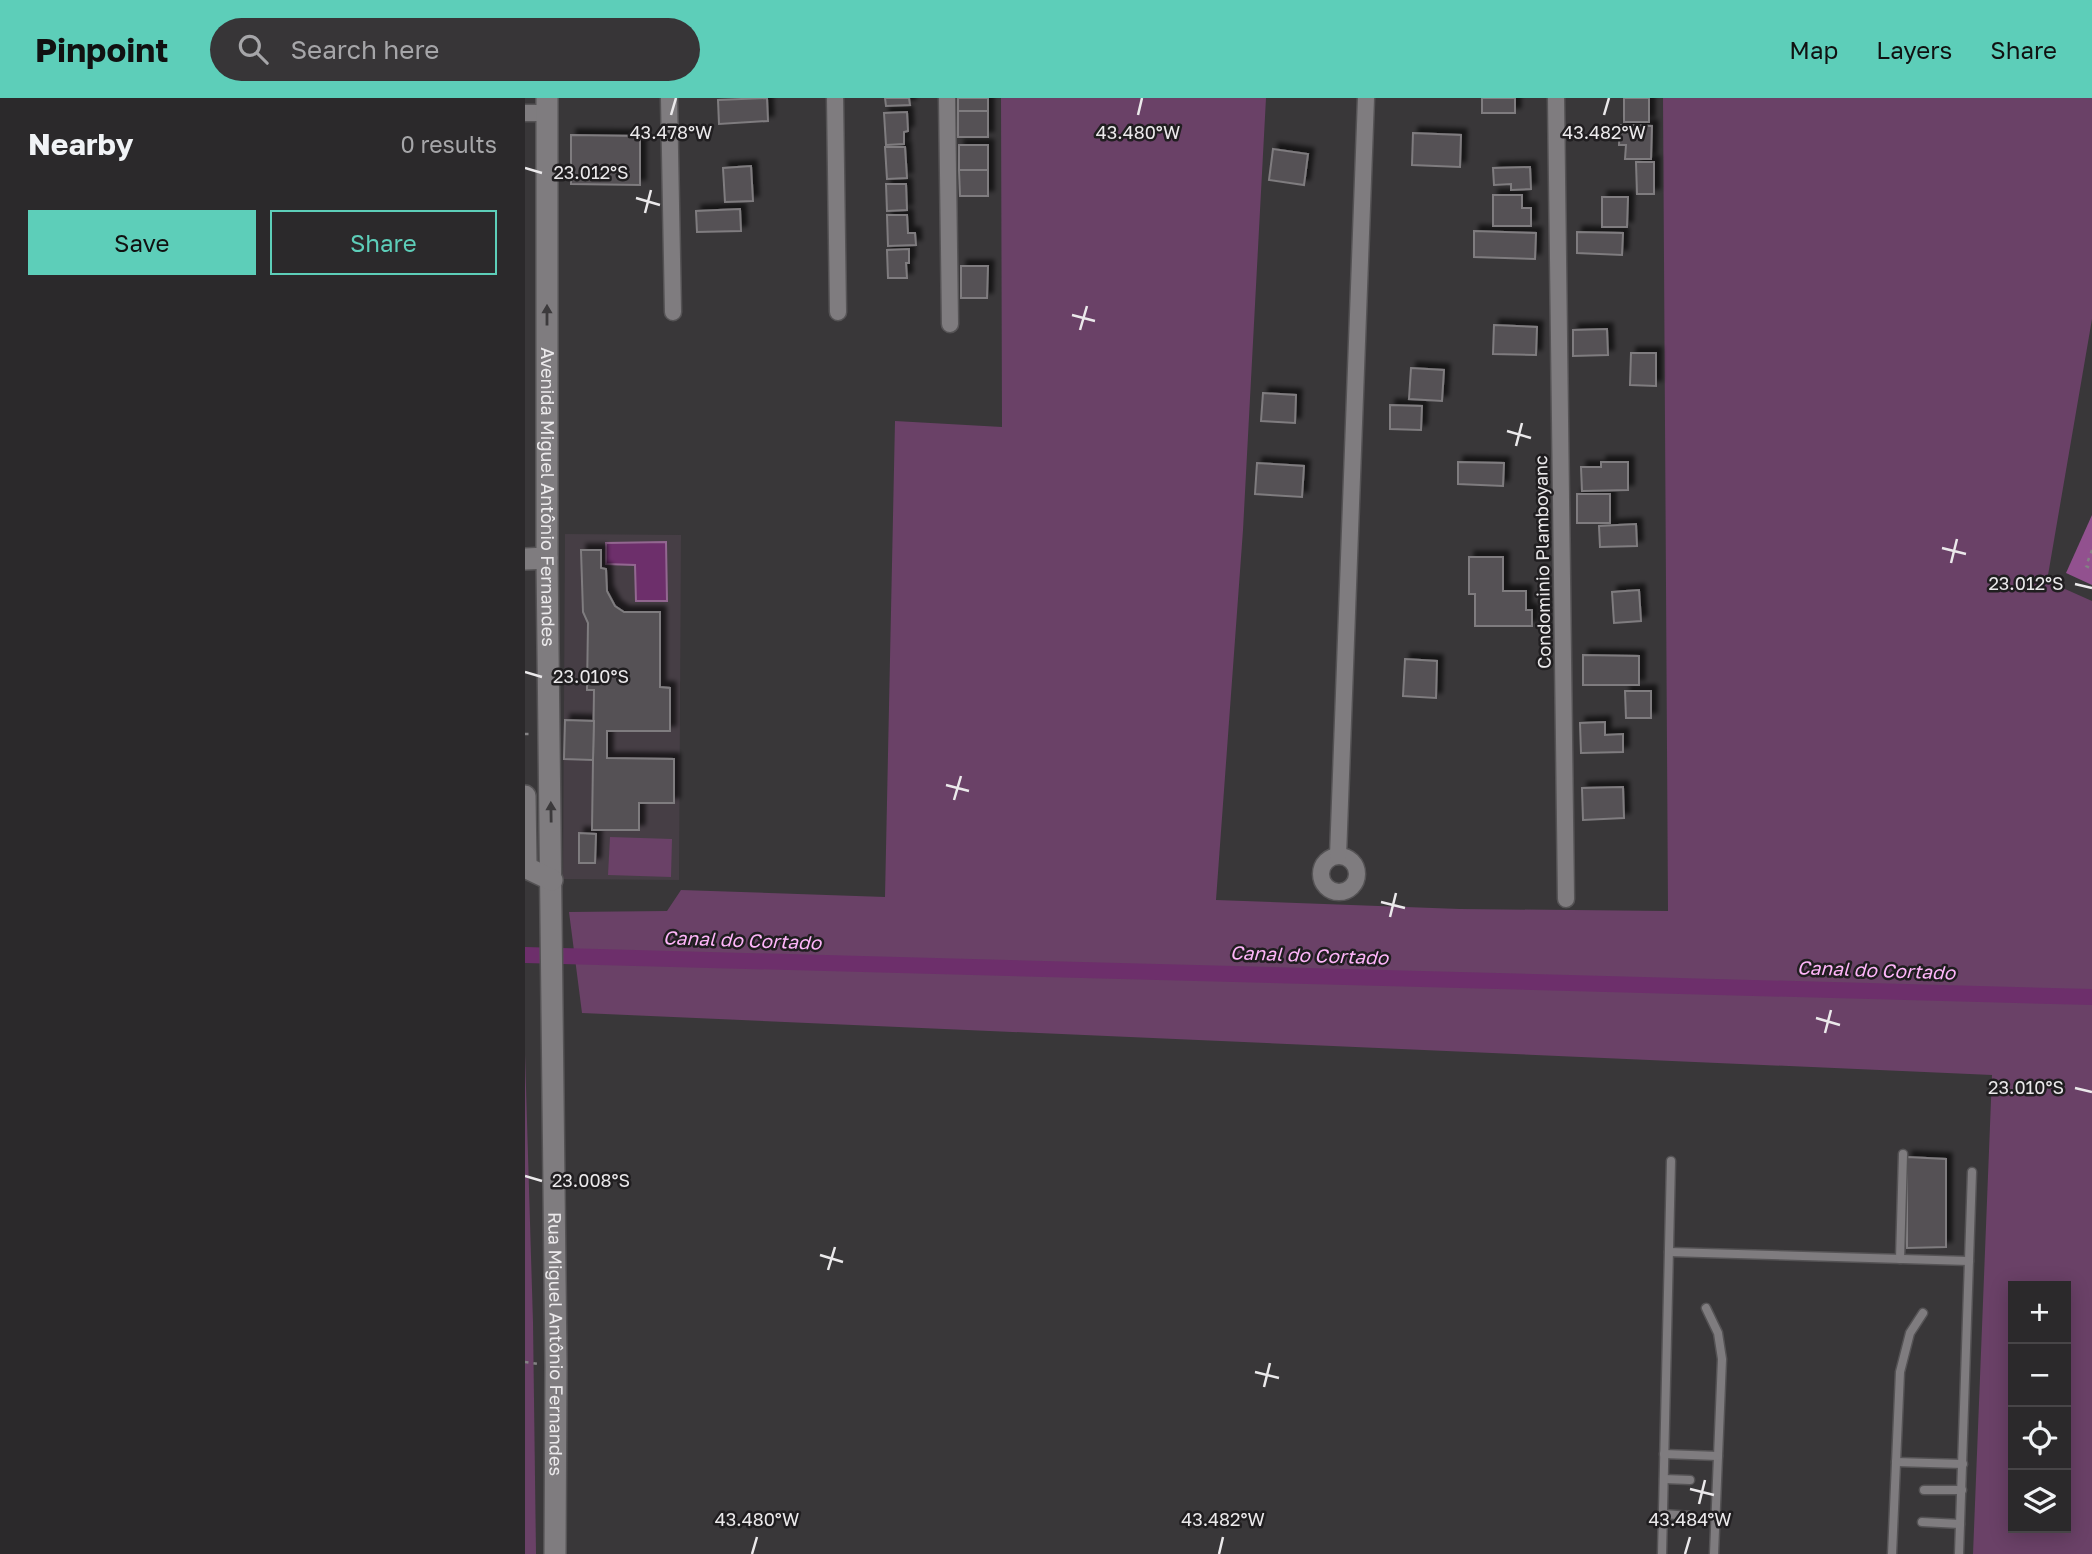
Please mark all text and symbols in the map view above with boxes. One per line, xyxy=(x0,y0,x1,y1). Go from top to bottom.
search box xyxy=(210,18,700,81)
text: Pinpoint xyxy=(35,30,168,69)
icon: search xyxy=(234,30,272,68)
text: Search here xyxy=(290,34,439,65)
text: Map xyxy=(1789,35,1838,64)
text: Layers xyxy=(1876,35,1952,64)
text: Share xyxy=(1990,35,2057,64)
text: 43.478°W xyxy=(630,121,712,143)
text: 43.480°W xyxy=(1096,121,1180,143)
text: 43.482°W xyxy=(1562,121,1646,143)
text: Nearby xyxy=(28,126,133,162)
text: 0 results xyxy=(401,130,497,158)
text: 23.012°S xyxy=(553,161,629,183)
button: Save xyxy=(28,210,256,275)
button: Share xyxy=(270,210,497,275)
one-way arrow xyxy=(541,304,553,326)
street label: Avenida Miguel Antônio Fernandes xyxy=(537,347,560,647)
street label: Condominio Plamboyanc xyxy=(1529,455,1555,669)
text: 23.012°S xyxy=(1988,572,2064,594)
text: 23.010°S xyxy=(553,665,629,687)
one-way arrow xyxy=(545,801,557,823)
water label: Canal do Cortado xyxy=(663,925,823,954)
water label: Canal do Cortado xyxy=(1230,940,1390,969)
water label: Canal do Cortado xyxy=(1797,955,1957,984)
text: 23.010°S xyxy=(1988,1076,2064,1098)
text: 23.008°S xyxy=(552,1169,630,1191)
street label: Rua Miguel Antônio Fernandes xyxy=(544,1212,568,1476)
map controls xyxy=(2008,1281,2071,1533)
button: + xyxy=(2008,1281,2071,1344)
button: − xyxy=(2008,1344,2071,1407)
button: locate xyxy=(2008,1407,2071,1470)
button: layers xyxy=(2008,1470,2071,1533)
text: 43.480°W xyxy=(715,1508,799,1530)
text: 43.482°W xyxy=(1181,1508,1265,1530)
text: 43.484°W xyxy=(1648,1508,1732,1530)

